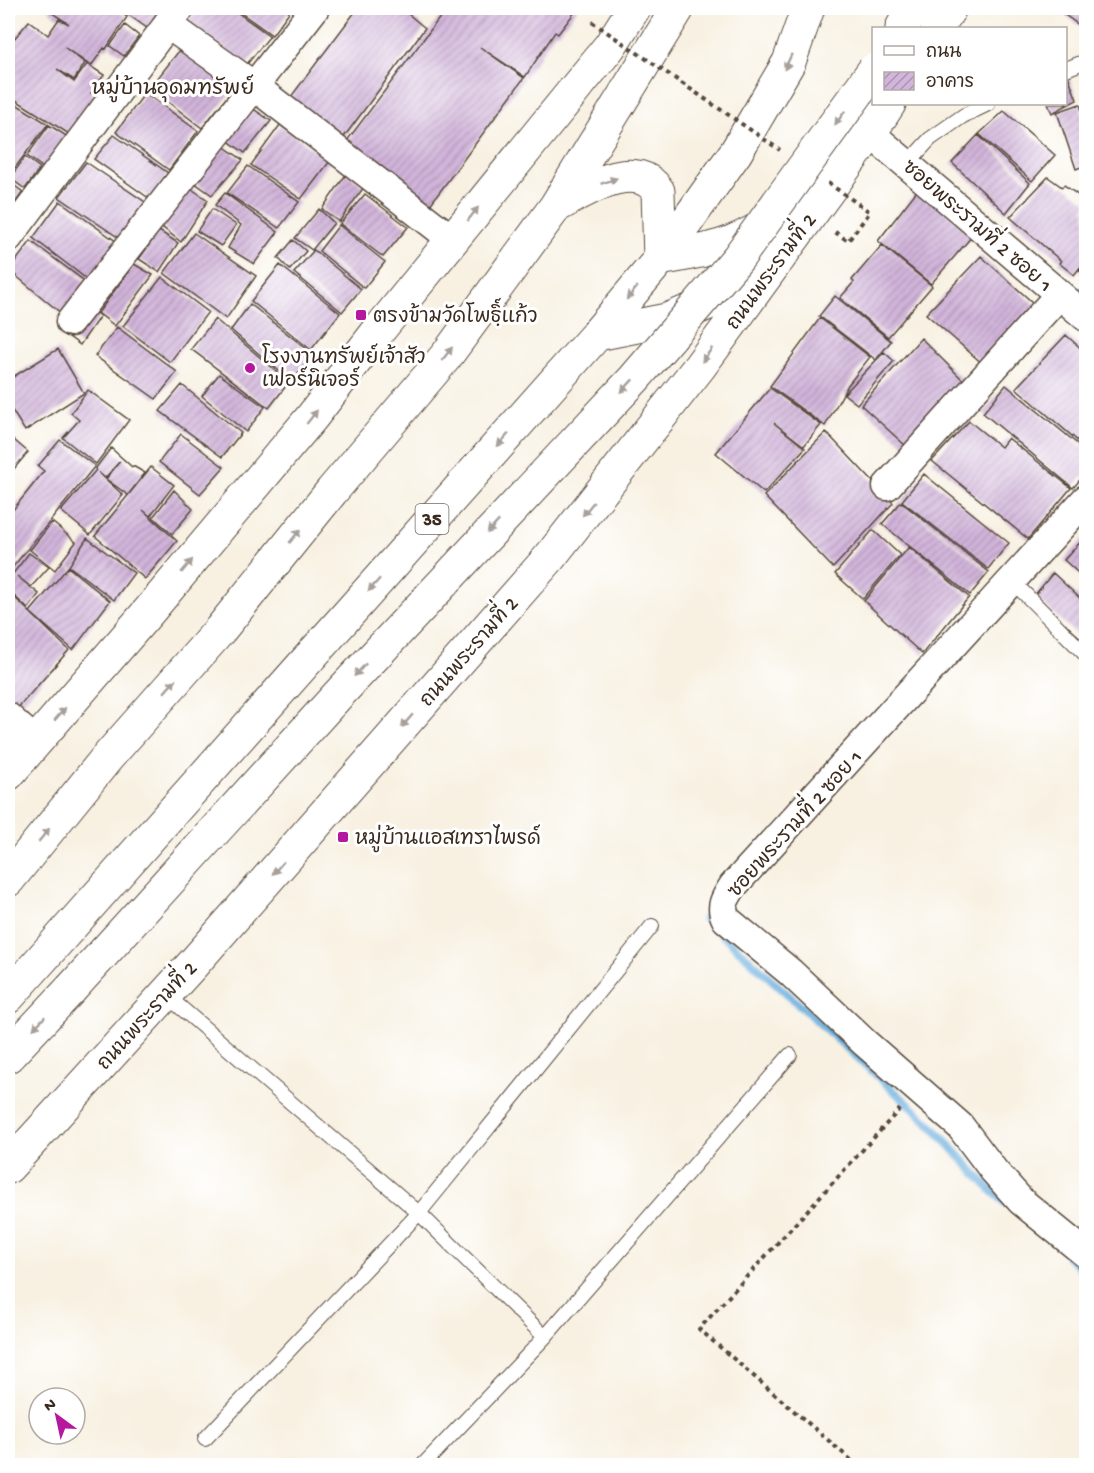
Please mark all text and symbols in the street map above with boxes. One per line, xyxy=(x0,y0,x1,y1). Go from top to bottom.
legend xyxy=(872,27,1067,105)
text: ถนน xyxy=(926,43,961,64)
one-way arrow xyxy=(783,54,792,71)
text: อาคาร xyxy=(926,73,974,94)
district label: หมู่บ้านอุดมทรัพย์ xyxy=(92,74,254,103)
one-way arrow xyxy=(834,110,846,126)
street label: ซอยพระรามที่ 2 ซอย 1 xyxy=(897,148,1062,299)
one-way arrow xyxy=(600,176,618,185)
street label: ถนนพระรามที่ 2 xyxy=(714,204,823,336)
one-way arrow xyxy=(466,207,478,222)
one-way arrow xyxy=(626,285,639,300)
place label: ตรงข้ามวัดโพธฺิ์แก้ว xyxy=(373,297,537,330)
marker: ตรงข้ามวัดโพธฺิ์แก้ว xyxy=(354,308,368,322)
place label: โรงงานทรัพย์เจ้าสัว เฟอร์นิเจอร์ xyxy=(262,343,425,394)
one-way arrow xyxy=(440,346,453,362)
one-way arrow xyxy=(702,348,714,363)
marker: โรงงานทรัพย์เจ้าสัว เฟอร์นิเจอร์ xyxy=(243,361,257,375)
one-way arrow xyxy=(620,378,634,393)
one-way arrow xyxy=(306,409,318,424)
one-way arrow xyxy=(496,432,510,447)
one-way arrow xyxy=(581,501,594,517)
road number: 35 xyxy=(416,504,448,534)
one-way arrow xyxy=(486,520,500,535)
one-way arrow xyxy=(289,529,301,544)
one-way arrow xyxy=(180,559,193,574)
one-way arrow xyxy=(367,578,381,593)
street label: ถนนพระรามที่ 2 xyxy=(408,586,525,713)
one-way arrow xyxy=(354,663,368,677)
one-way arrow xyxy=(164,678,177,694)
one-way arrow xyxy=(53,707,66,722)
one-way arrow xyxy=(401,713,414,728)
street label: ซอยพระรามที่ 2 ซอย 1 xyxy=(716,740,869,904)
place label: หมู่บ้านแอสเทราไพรด์ xyxy=(355,824,541,853)
one-way arrow xyxy=(38,827,51,843)
marker: หมู่บ้านแอสเทราไพรด์ xyxy=(336,830,350,844)
one-way arrow xyxy=(271,860,285,875)
street label: ถนนพระรามที่ 2 xyxy=(86,951,203,1076)
one-way arrow xyxy=(32,1015,46,1030)
north arrow xyxy=(27,1386,87,1446)
text: N xyxy=(41,1395,61,1417)

